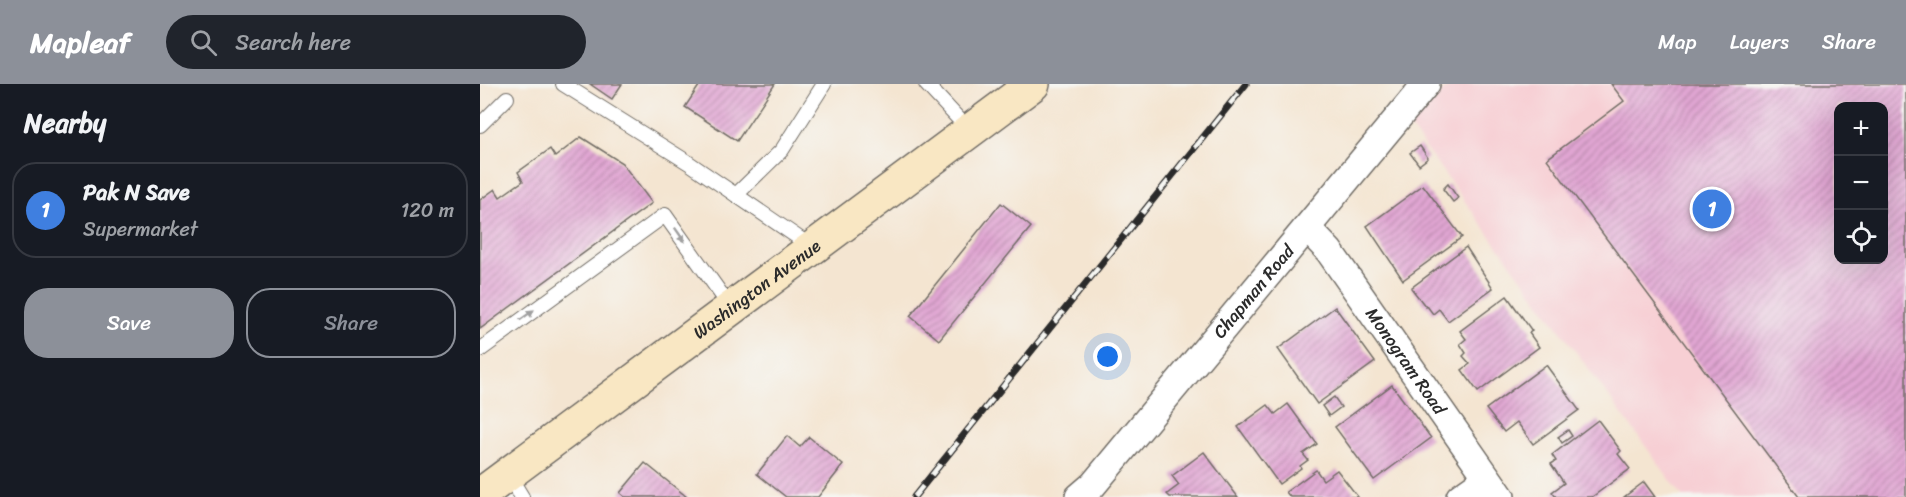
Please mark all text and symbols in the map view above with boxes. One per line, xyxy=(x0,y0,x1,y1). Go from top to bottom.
search box xyxy=(166,15,586,69)
text: Mapleaf xyxy=(30,18,130,67)
text: Search here xyxy=(235,23,351,62)
text: Map xyxy=(1658,23,1697,61)
text: Layers xyxy=(1730,23,1789,61)
text: Share xyxy=(1822,23,1876,61)
icon: search xyxy=(187,26,220,59)
text: Nearby xyxy=(24,100,106,146)
map controls xyxy=(1834,102,1888,264)
button: + xyxy=(1834,102,1888,156)
button: − xyxy=(1834,156,1888,210)
text: Pak N Save xyxy=(83,173,190,212)
pin: 1 xyxy=(1692,186,1732,232)
text: 1 xyxy=(41,193,50,228)
text: 120 m xyxy=(401,193,454,228)
button: locate xyxy=(1834,210,1888,264)
text: Supermarket xyxy=(83,212,198,247)
one-way arrow xyxy=(673,227,685,242)
street label: Washington Avenue xyxy=(686,230,828,348)
street label: Chapman Road xyxy=(1205,236,1304,346)
button: Save xyxy=(24,288,234,358)
button: Share xyxy=(246,288,456,358)
street label: Monogram Road xyxy=(1357,300,1456,423)
one-way arrow xyxy=(519,309,535,321)
your location xyxy=(1093,342,1122,371)

